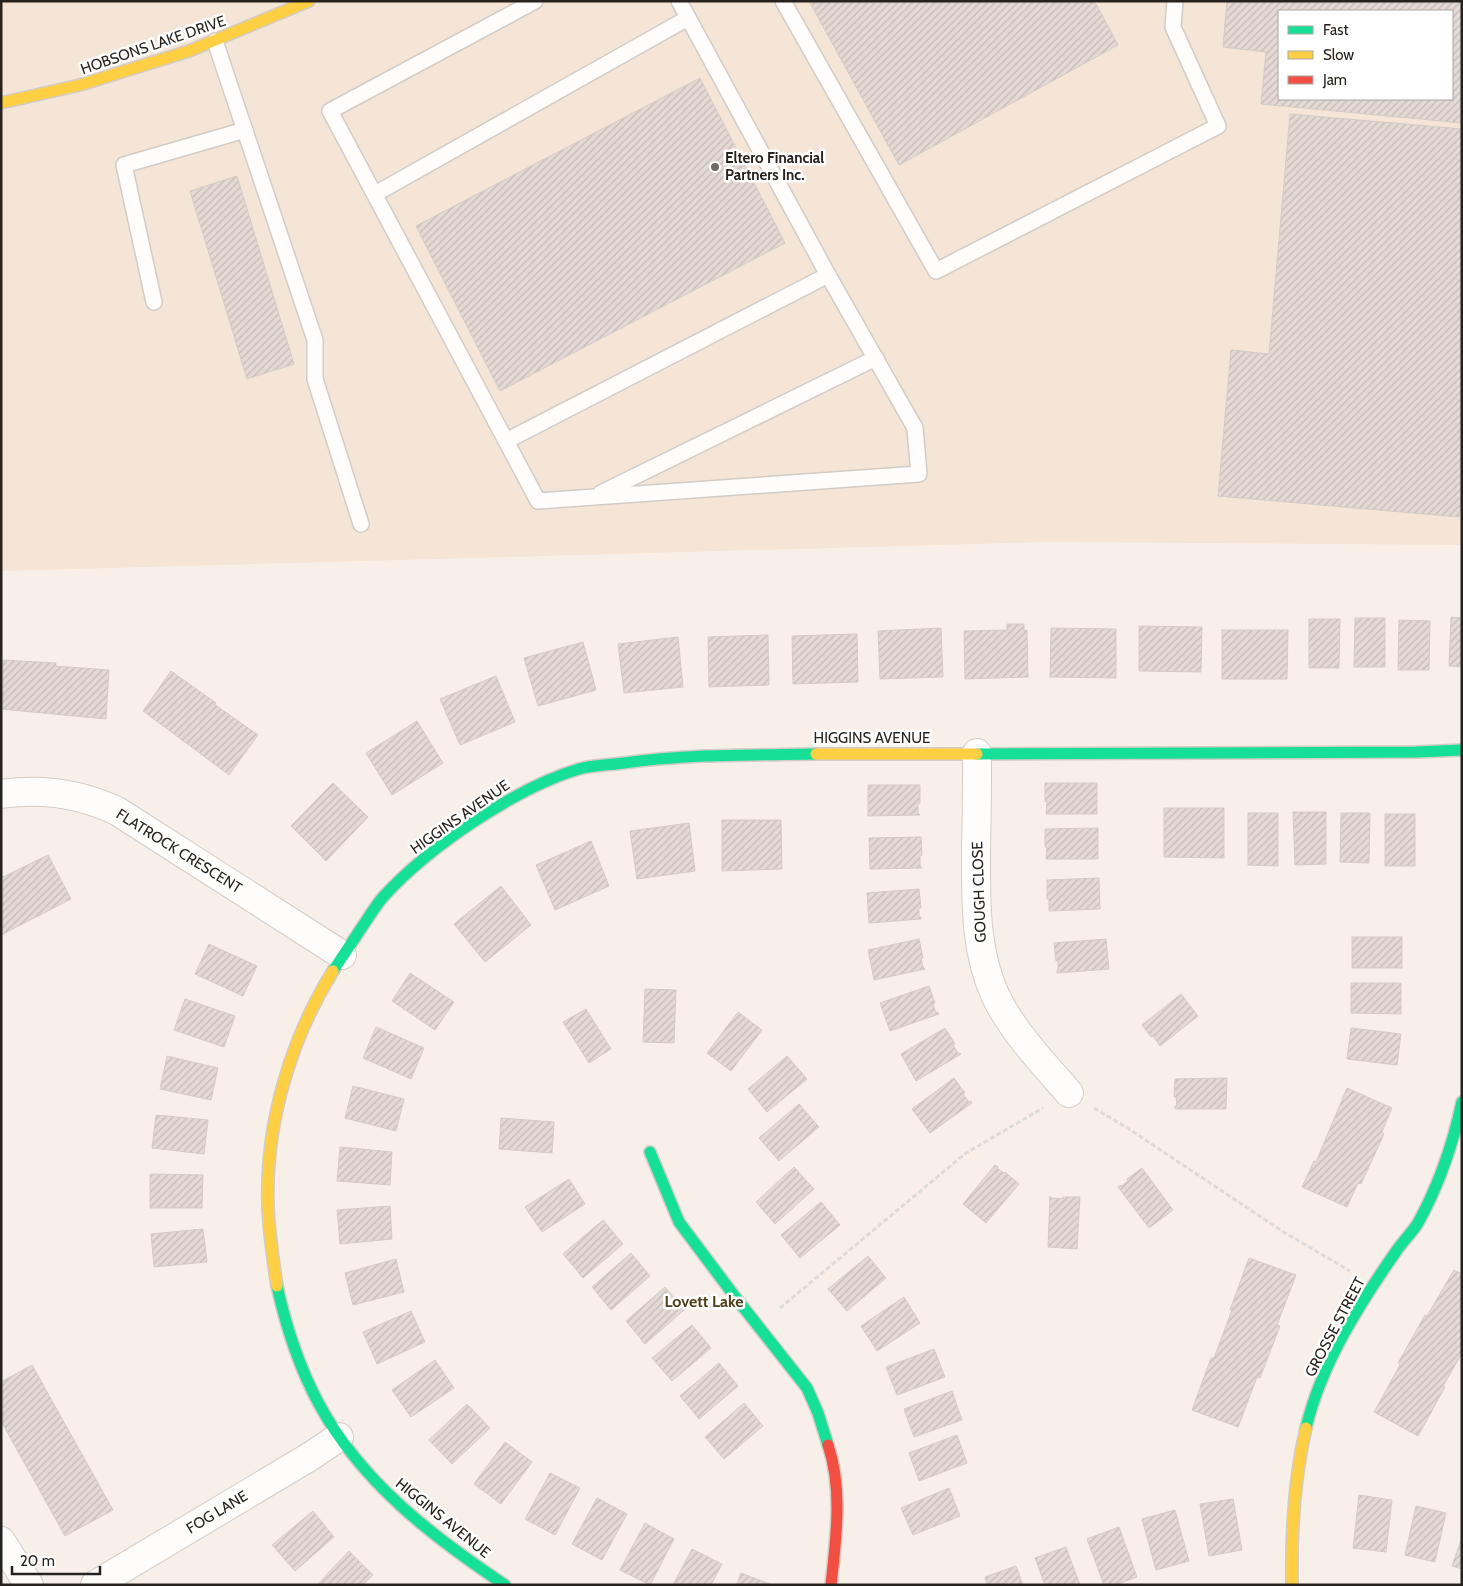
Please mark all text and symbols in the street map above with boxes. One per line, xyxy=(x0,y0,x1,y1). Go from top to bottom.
legend xyxy=(1278,10,1453,100)
street label: HOBSONS LAKE DRIVE xyxy=(78,12,228,78)
text: Fast xyxy=(1323,21,1348,39)
text: Slow xyxy=(1323,46,1354,64)
text: Jam xyxy=(1322,71,1347,89)
place label: Eltero Financial Partners Inc. xyxy=(725,149,824,184)
marker: Eltero Financial Partners Inc. xyxy=(709,161,721,173)
street label: HIGGINS AVENUE xyxy=(814,729,930,747)
street label: HIGGINS AVENUE xyxy=(407,776,513,858)
street label: FLATROCK CRESCENT xyxy=(113,805,245,897)
street label: GOUGH CLOSE xyxy=(968,841,990,943)
street label: GROSSE STREET xyxy=(1301,1274,1369,1380)
district label: Lovett Lake xyxy=(664,1292,744,1311)
street label: HIGGINS AVENUE xyxy=(392,1474,494,1562)
street label: FOG LANE xyxy=(183,1487,251,1537)
scale bar xyxy=(12,1544,100,1576)
text: 20 m xyxy=(20,1552,55,1570)

